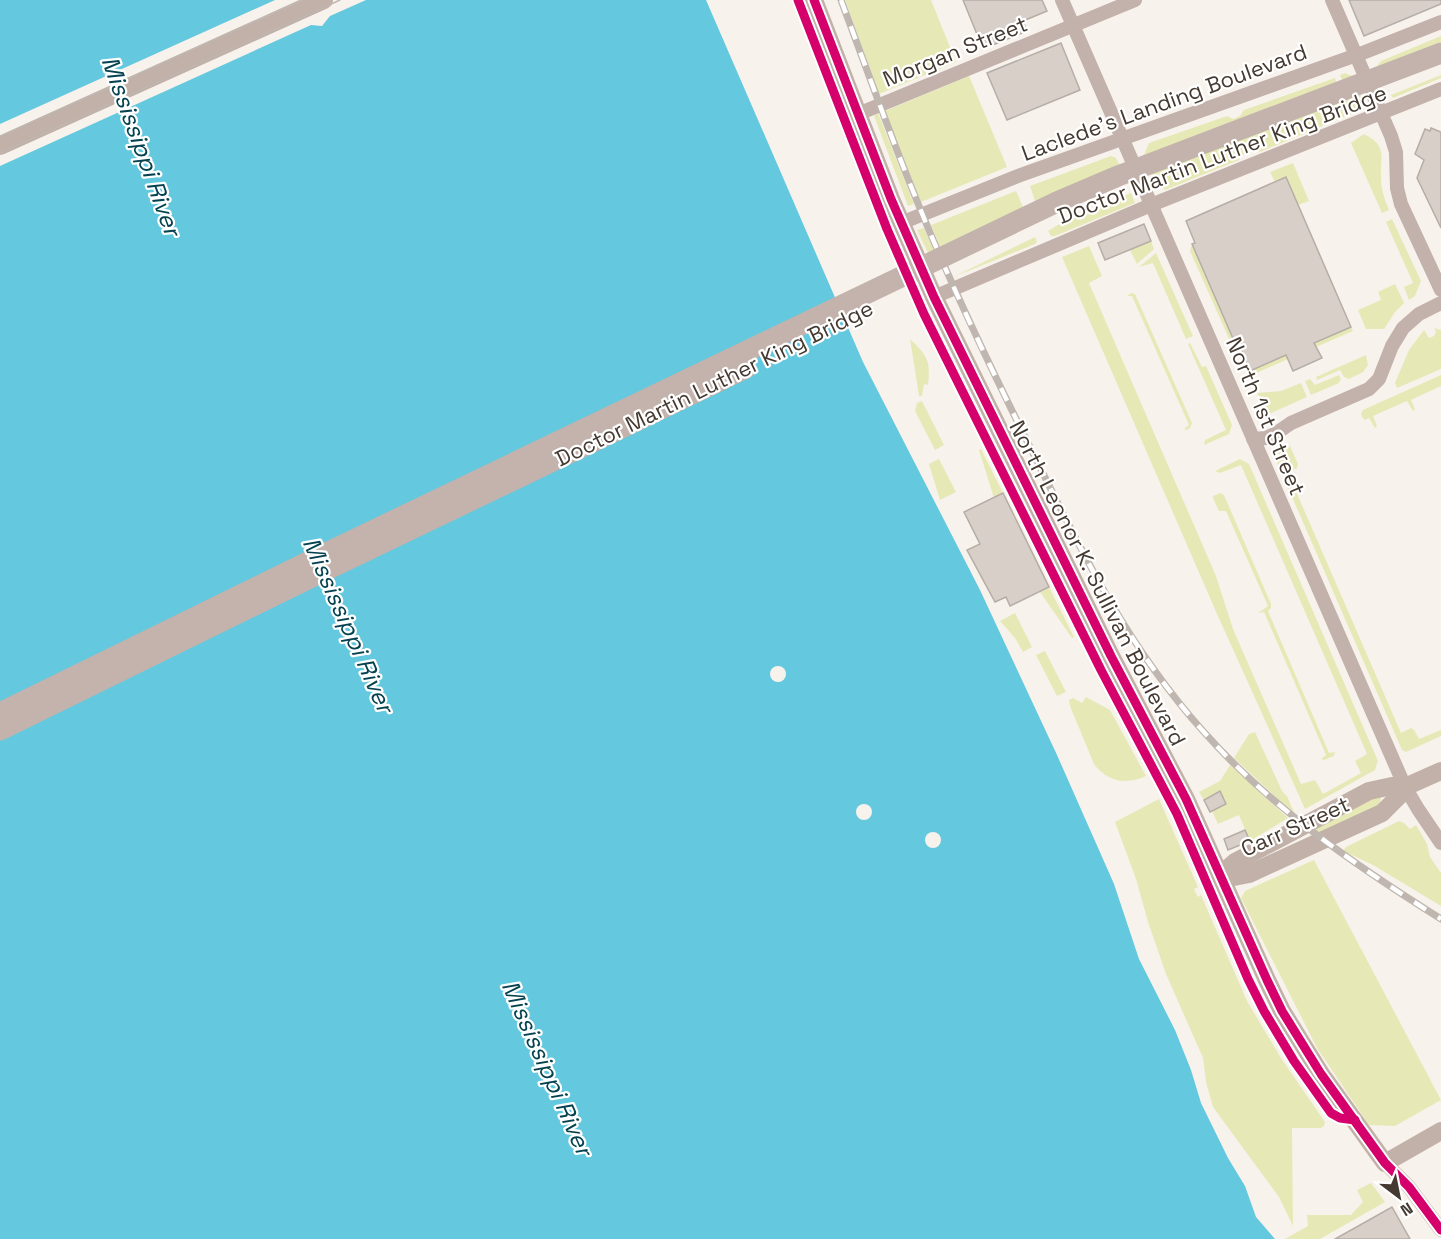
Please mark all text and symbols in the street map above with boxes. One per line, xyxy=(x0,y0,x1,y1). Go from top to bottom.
street label: Morgan Street xyxy=(879,9,1031,93)
street label: Laclede's Landing Boulevard xyxy=(1017,37,1311,167)
water label: Mississippi River xyxy=(95,52,189,243)
street label: Doctor Martin Luther King Bridge xyxy=(1053,78,1391,230)
street label: Doctor Martin Luther King Bridge xyxy=(550,294,878,472)
street label: North 1st Street xyxy=(1220,333,1312,499)
street label: North Leonor K. Sullivan Boulevard xyxy=(1003,416,1193,750)
water label: Mississippi River xyxy=(296,532,402,720)
street label: Carr Street xyxy=(1236,790,1354,862)
water label: Mississippi River xyxy=(495,975,601,1163)
north arrow xyxy=(1369,1167,1429,1227)
text: N xyxy=(1397,1198,1417,1221)

